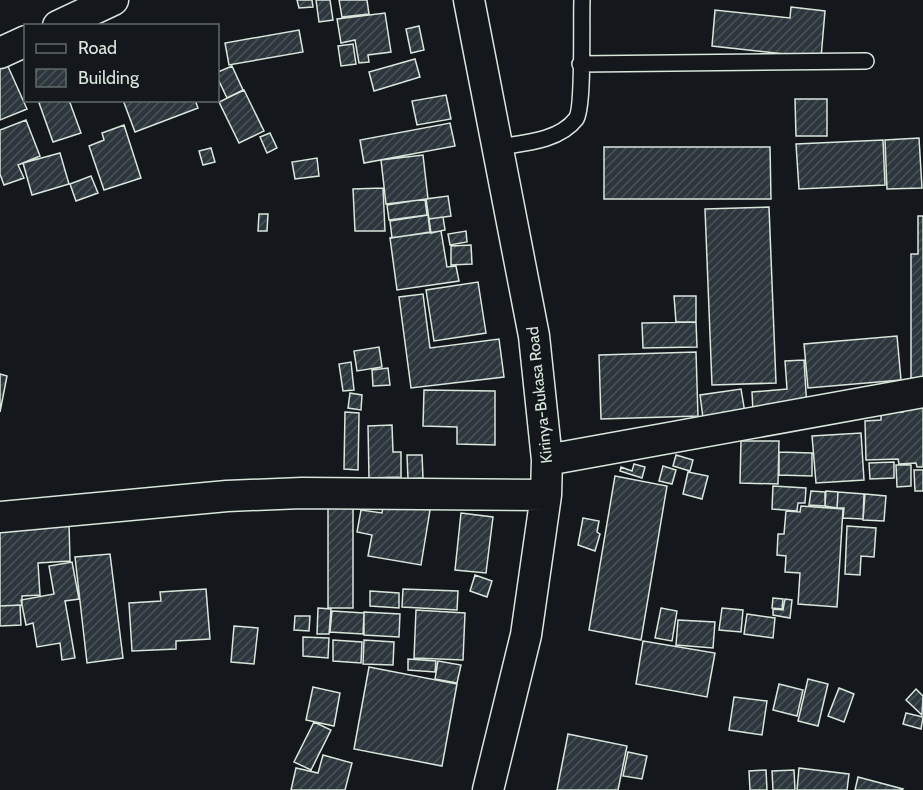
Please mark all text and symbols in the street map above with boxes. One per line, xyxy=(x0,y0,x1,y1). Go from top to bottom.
legend xyxy=(24,24,219,102)
text: Road xyxy=(78,37,117,59)
text: Building xyxy=(78,67,140,89)
street label: Kirinya-Bukasa Road xyxy=(523,325,556,464)

